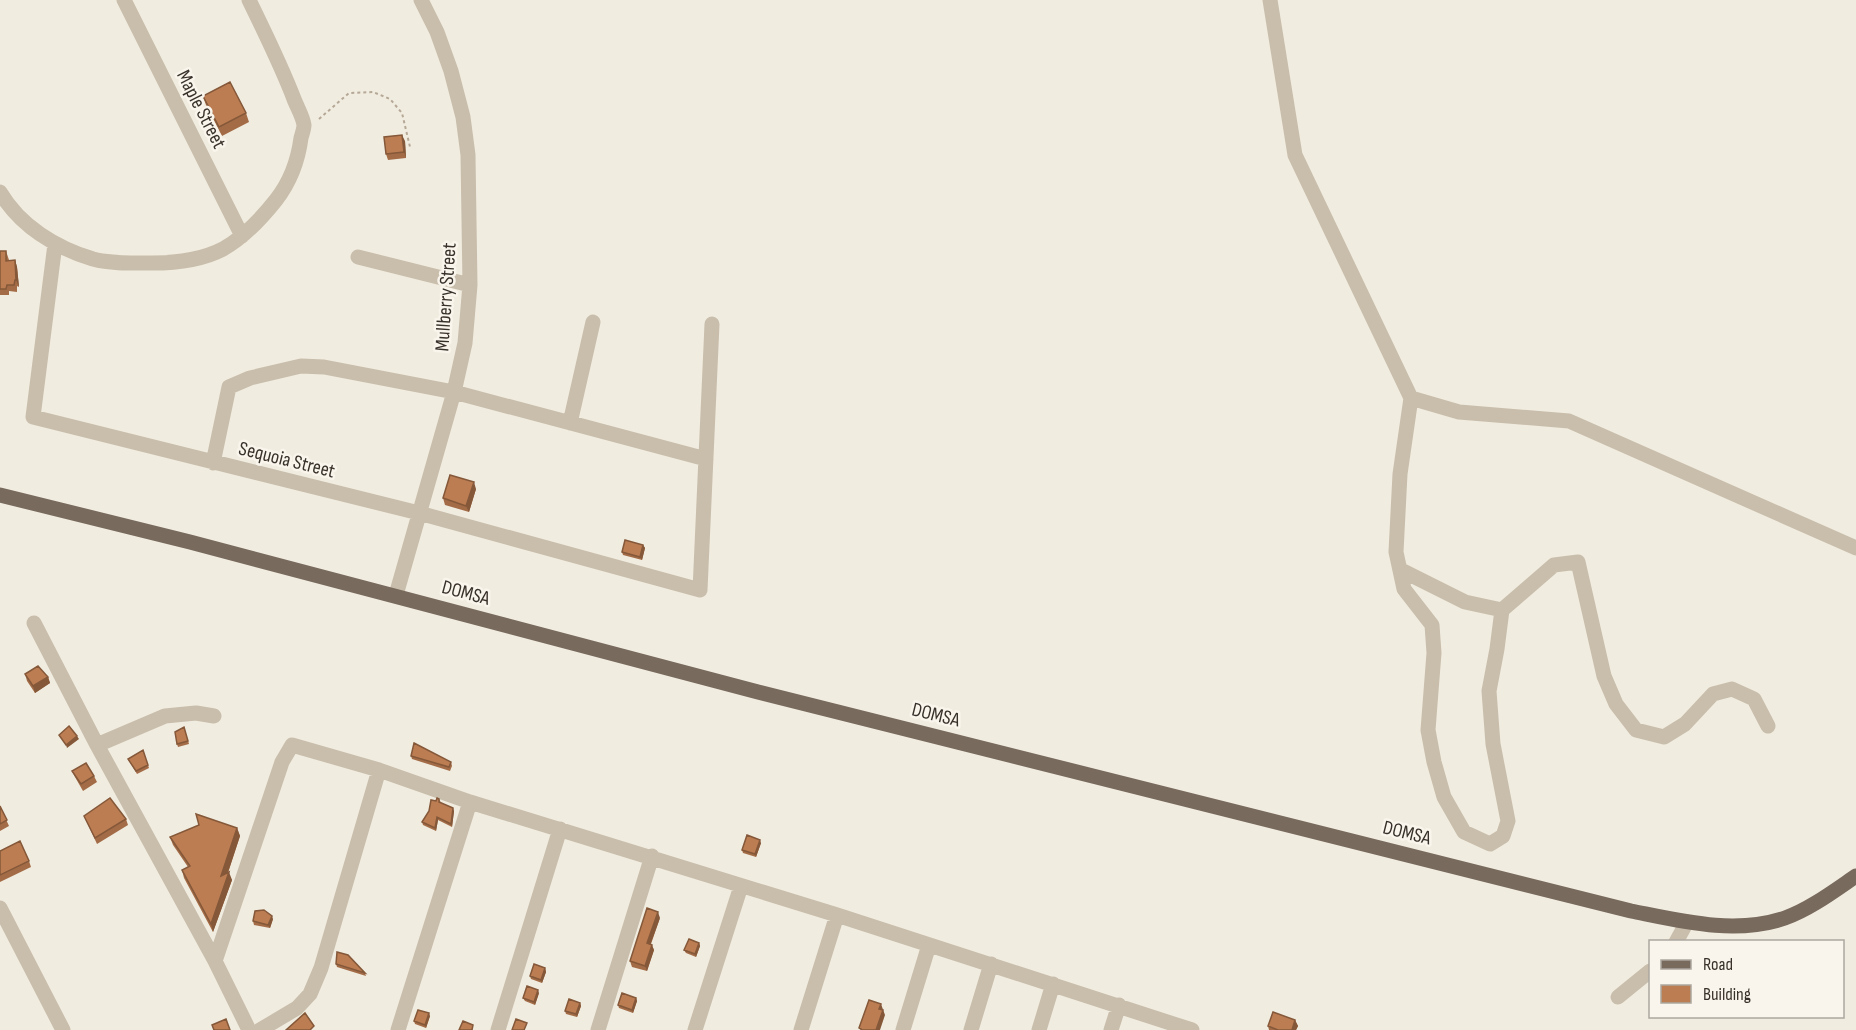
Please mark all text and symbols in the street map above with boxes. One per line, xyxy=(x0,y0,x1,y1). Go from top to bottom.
street label: Maple Street xyxy=(171,66,231,153)
street label: Mullberry Street xyxy=(430,242,462,352)
street label: Sequoia Street xyxy=(236,436,337,484)
street label: DOMSA xyxy=(439,575,493,611)
street label: DOMSA xyxy=(909,697,963,733)
street label: DOMSA xyxy=(1380,815,1434,851)
legend xyxy=(1649,940,1844,1018)
text: Road xyxy=(1703,954,1733,975)
text: Building xyxy=(1703,984,1751,1005)

